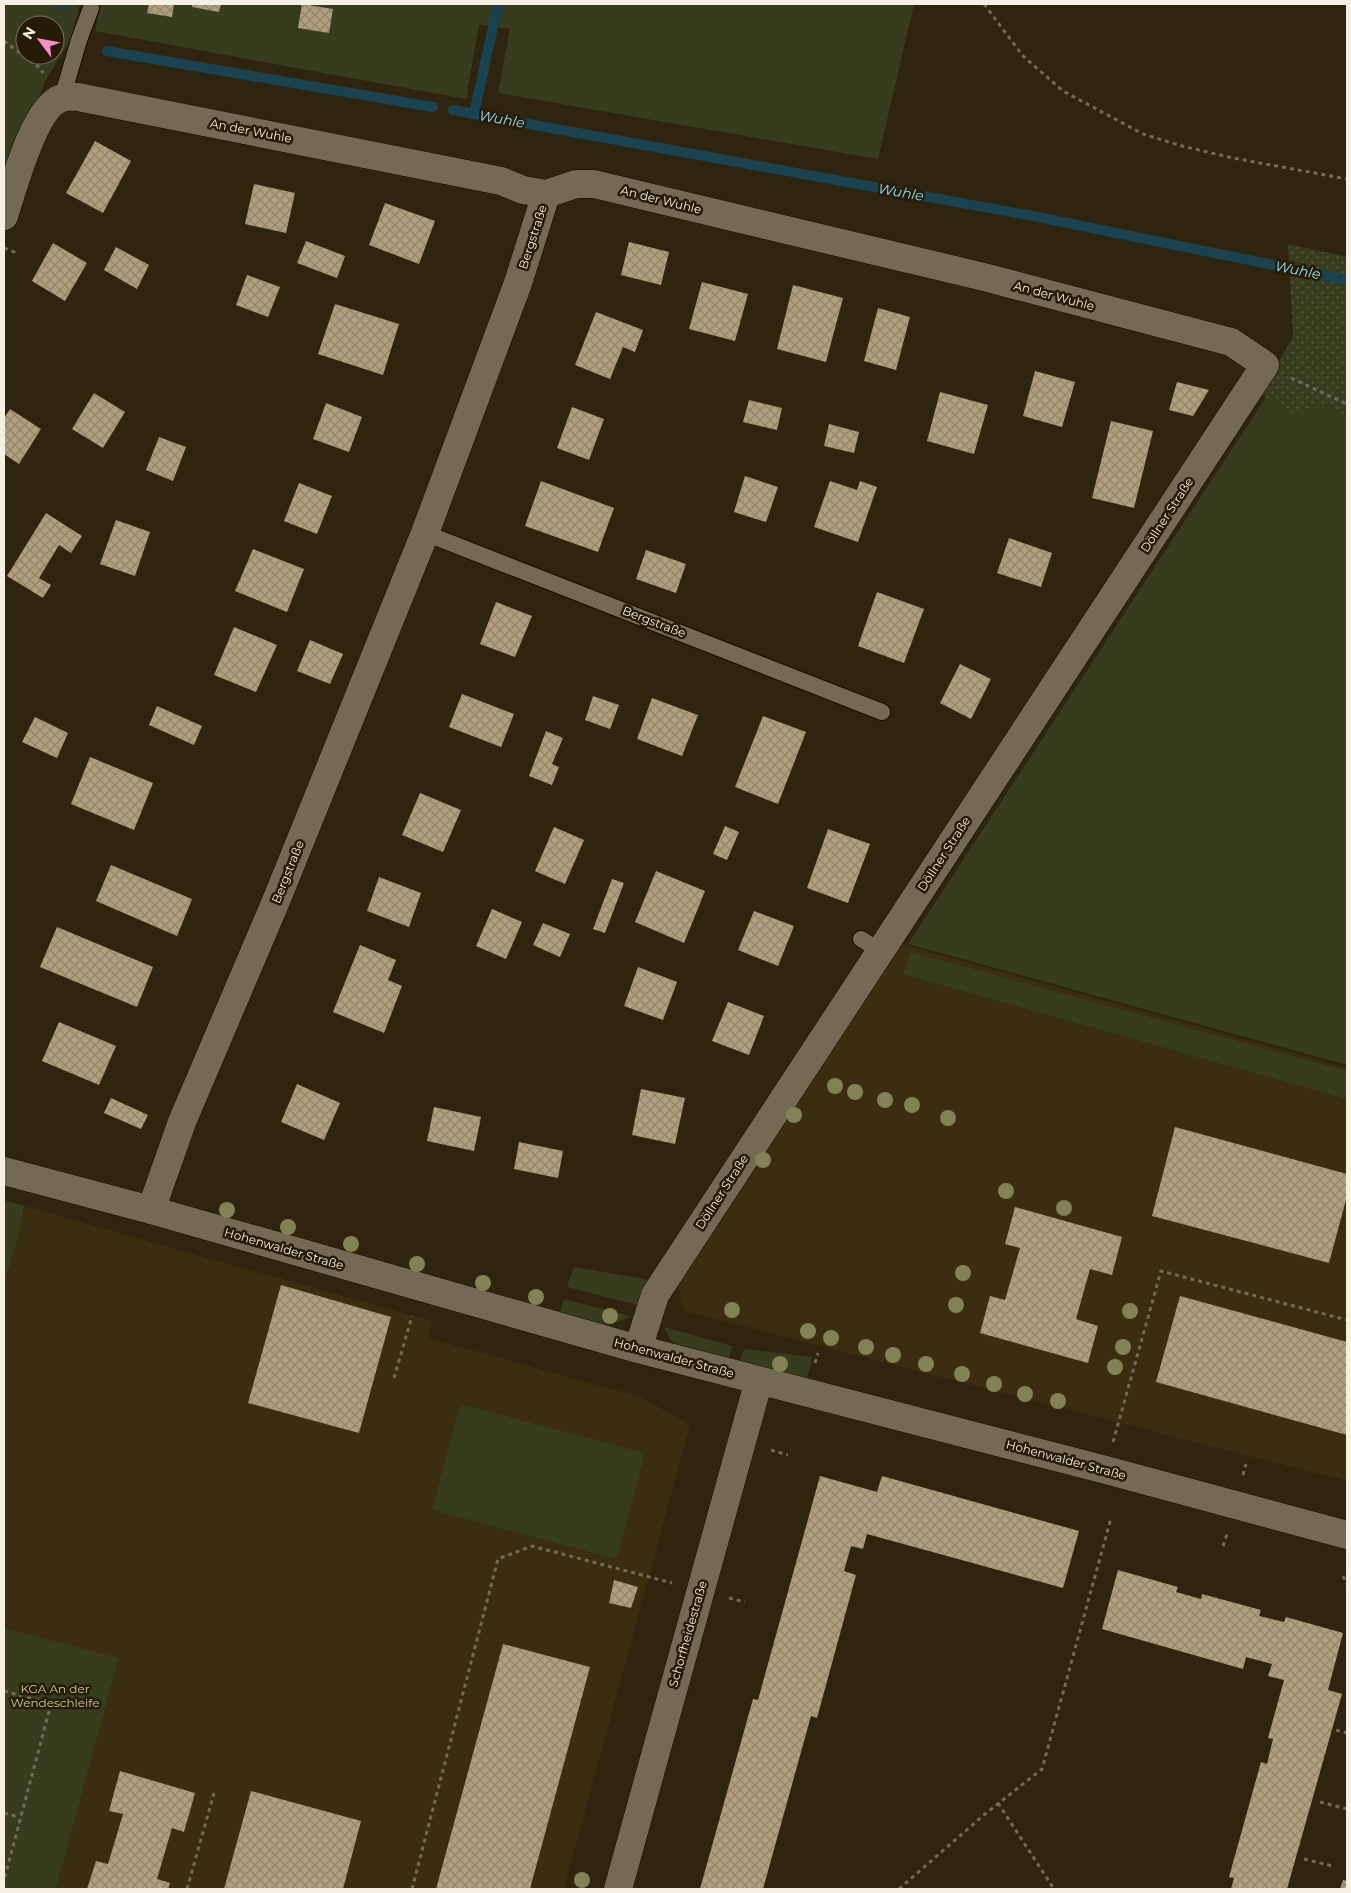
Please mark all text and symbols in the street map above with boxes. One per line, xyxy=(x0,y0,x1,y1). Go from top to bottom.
north arrow xyxy=(15,15,65,65)
text: N xyxy=(18,24,40,43)
water label: Wuhle xyxy=(478,106,526,132)
street label: An der Wuhle xyxy=(209,115,293,146)
water label: Wuhle xyxy=(877,179,925,205)
street label: An der Wuhle xyxy=(619,182,703,217)
street label: Bergstraße xyxy=(515,203,550,271)
water label: Wuhle xyxy=(1274,257,1322,283)
street label: An der Wuhle xyxy=(1012,278,1096,313)
street label: Döllner Straße xyxy=(1137,475,1196,555)
street label: Bergstraße xyxy=(620,603,688,640)
street label: Döllner Straße xyxy=(914,814,973,894)
street label: Bergstraße xyxy=(268,838,307,905)
street label: Döllner Straße xyxy=(692,1152,751,1232)
street label: Hohenwalder Straße xyxy=(223,1224,346,1273)
street label: Hohenwalder Straße xyxy=(613,1334,736,1381)
street label: Hohenwalder Straße xyxy=(1005,1436,1128,1483)
street label: Schorfheidestraße xyxy=(665,1579,710,1689)
park label: KGA An der Wendeschleife xyxy=(11,1681,99,1710)

